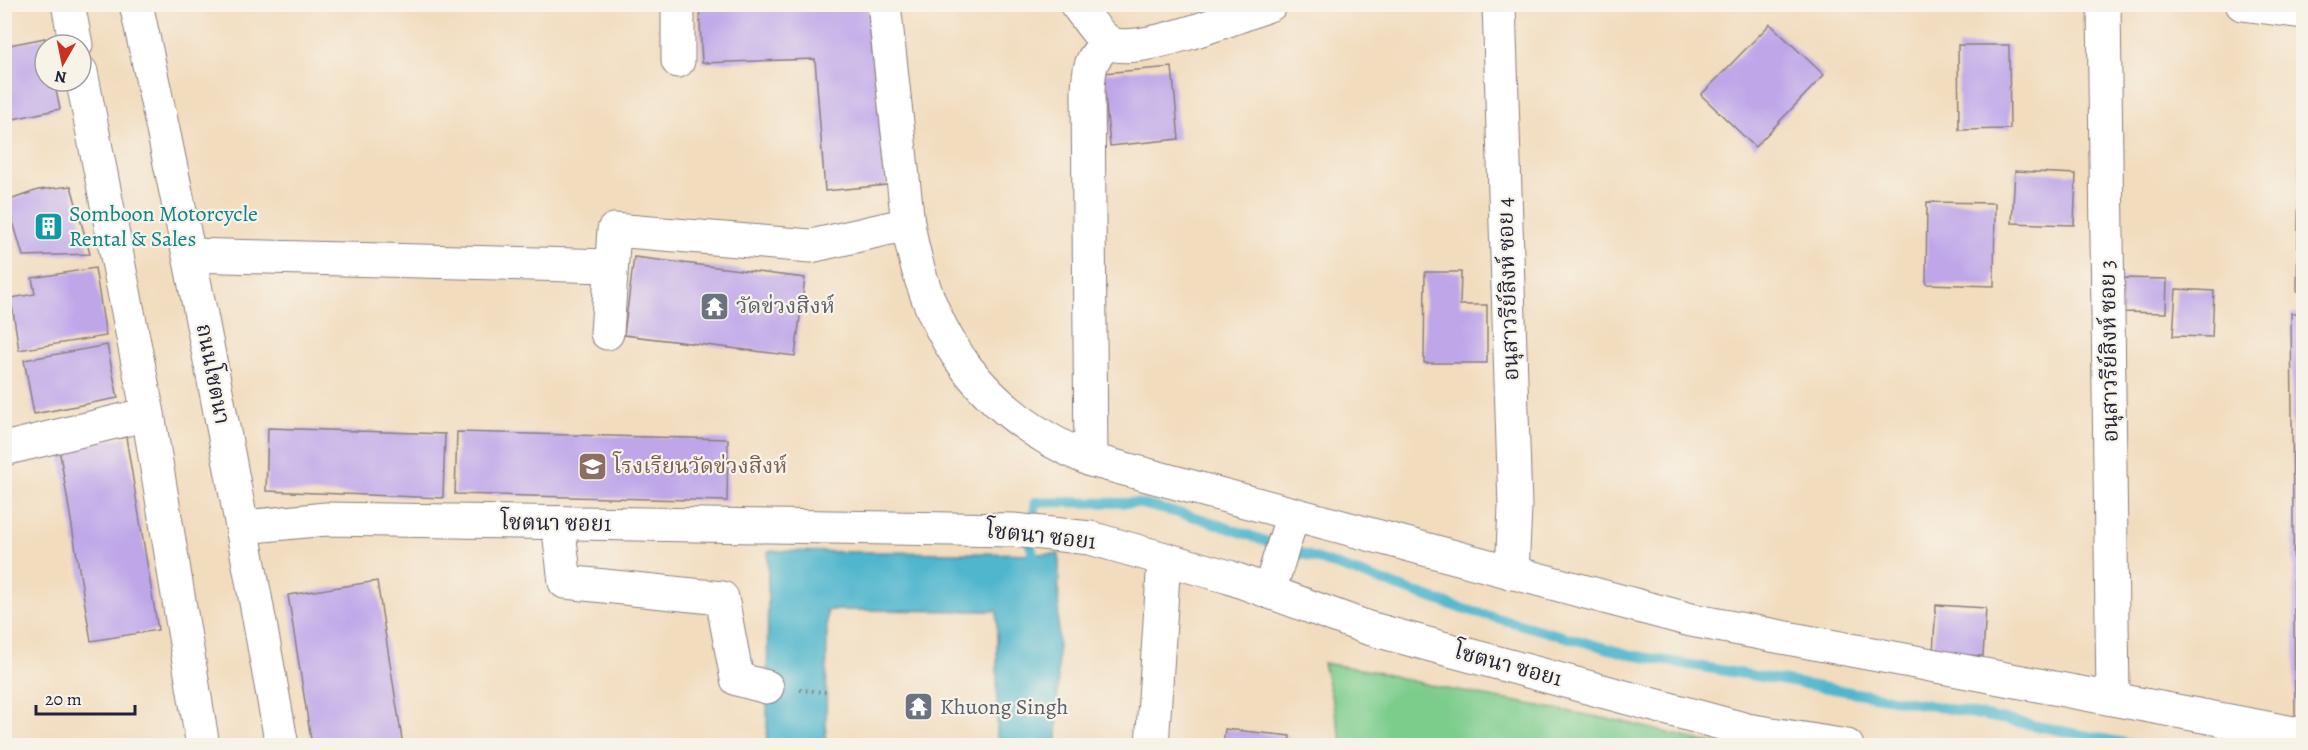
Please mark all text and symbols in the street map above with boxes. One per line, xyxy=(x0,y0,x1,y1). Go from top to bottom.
north arrow xyxy=(33,33,93,93)
text: N xyxy=(53,65,68,89)
street label: อนุสาวรีย์สิงห์ ซอย 4 xyxy=(1490,197,1526,381)
place label: Somboon Motorcycle Rental & Sales xyxy=(69,199,258,254)
building icon: Somboon Motorcycle Rental & Sales xyxy=(32,211,64,243)
street label: อนุสาวรีย์สิงห์ ซอย 3 xyxy=(2092,260,2126,442)
temple icon: วัดข่วงสิงห์ xyxy=(699,290,731,322)
place label: วัดข่วงสิงห์ xyxy=(736,291,835,321)
street label: ถนนโชตนา xyxy=(189,321,237,427)
school or university icon: โรงเรียนวัดข่วงสิงห์ xyxy=(576,450,608,482)
place label: โรงเรียนวัดข่วงสิงห์ xyxy=(612,451,787,481)
street label: โชตนา ซอย1 xyxy=(499,507,612,539)
street label: โชตนา ซอย1 xyxy=(983,515,1098,557)
street label: โชตนา ซอย1 xyxy=(1450,636,1565,694)
scale bar xyxy=(36,678,135,716)
text: 20 m xyxy=(45,687,82,711)
temple icon: Khuong Singh xyxy=(903,691,935,723)
place label: Khuong Singh xyxy=(940,692,1069,722)

